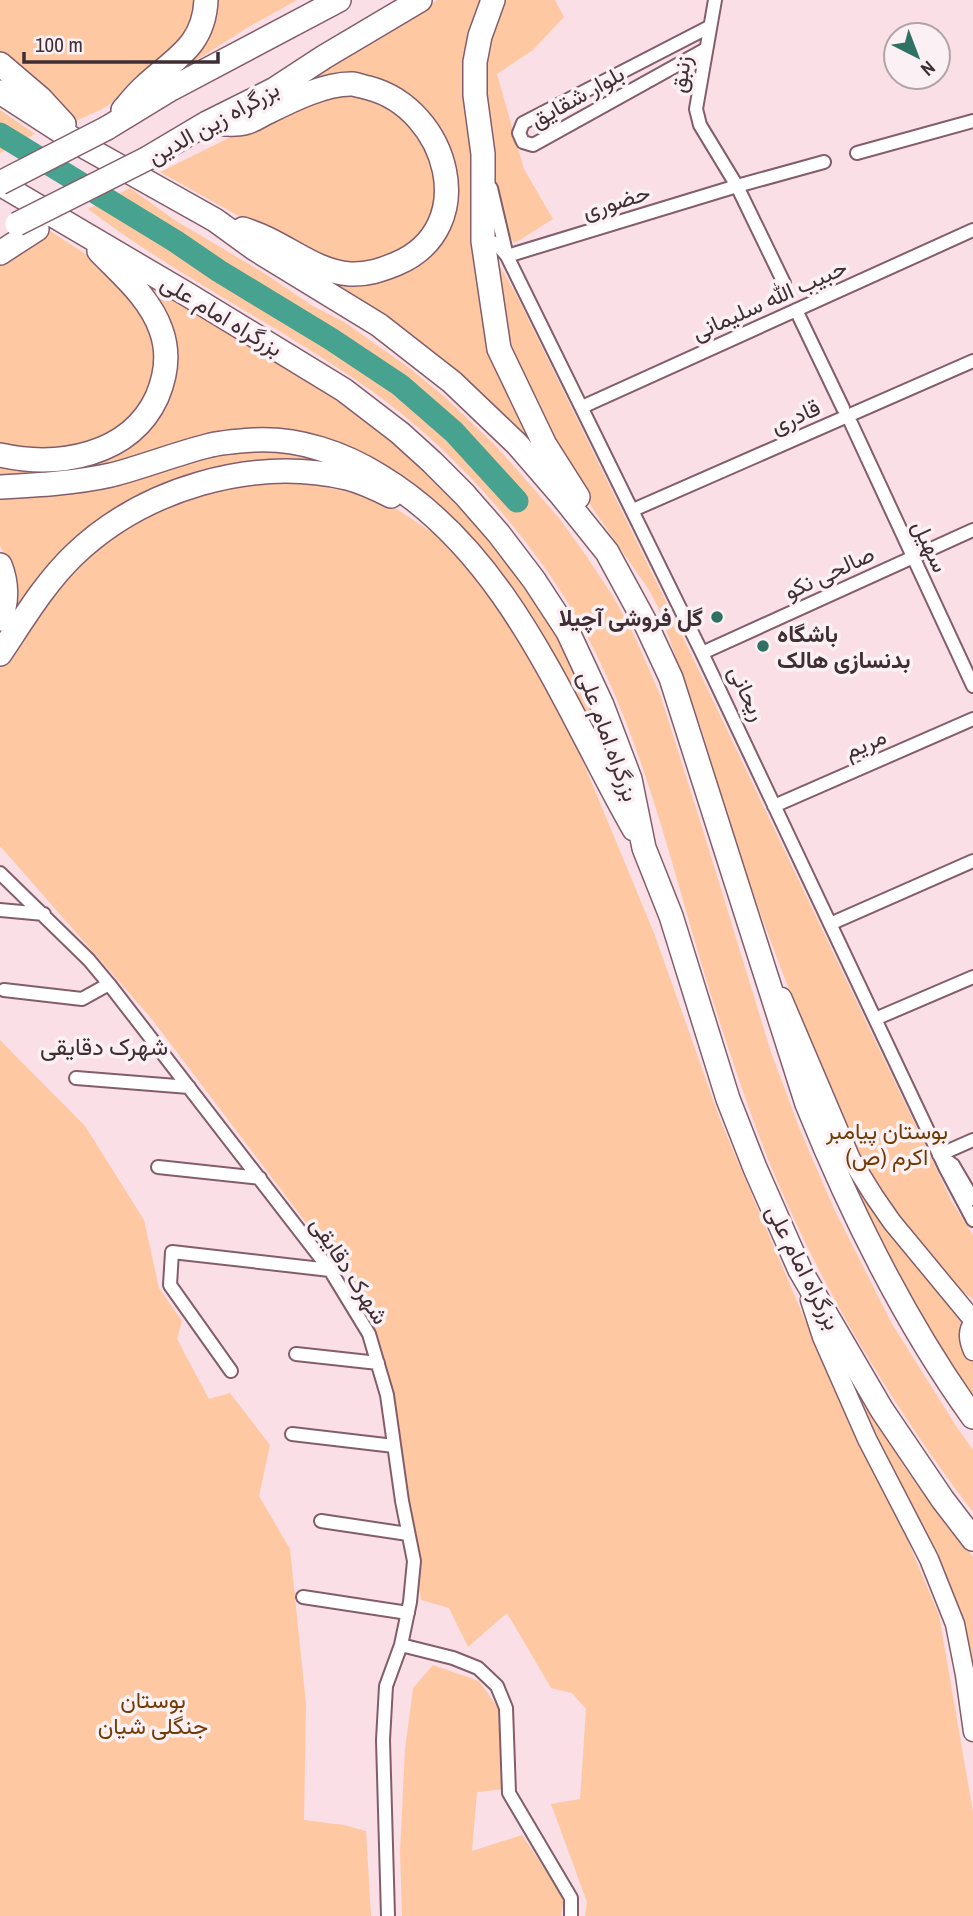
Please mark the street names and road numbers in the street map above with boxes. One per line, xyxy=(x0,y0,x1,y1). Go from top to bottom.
street label: زنبق xyxy=(662,53,698,95)
street label: بلوار شقایق xyxy=(524,57,630,135)
street label: بزرگراه زین الدین xyxy=(142,73,284,171)
street label: حضوری xyxy=(578,176,654,226)
street label: حبیب الله سلیمانی xyxy=(686,251,852,347)
street label: بزرگراه امام علی xyxy=(155,267,289,363)
street label: قادری xyxy=(765,391,825,441)
street label: سهیل xyxy=(906,515,956,577)
street label: صالحی نکو xyxy=(779,538,879,606)
street label: ریحانی xyxy=(722,660,774,726)
street label: بزرگراه امام علی xyxy=(571,666,647,806)
street label: مریم xyxy=(839,720,891,766)
street label: بزرگراه امام علی xyxy=(759,1199,849,1335)
street label: شهرک دقایقی xyxy=(304,1210,396,1330)

